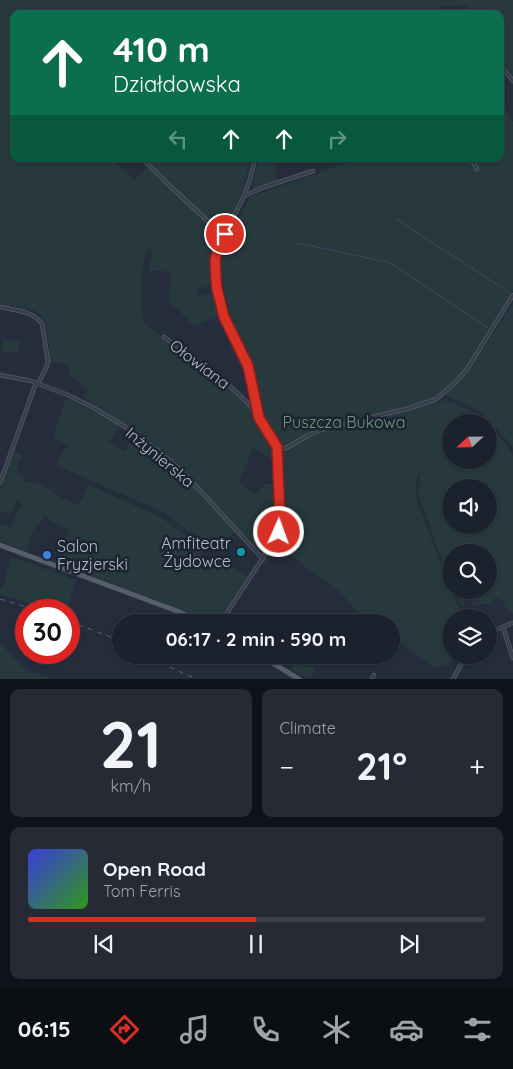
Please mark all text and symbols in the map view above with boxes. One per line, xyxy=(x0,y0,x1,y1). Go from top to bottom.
text: 410 m xyxy=(113,27,210,71)
icon: ahead xyxy=(30,30,95,95)
text: Działdowska xyxy=(113,70,241,98)
icon: left xyxy=(164,125,192,153)
icon: ahead xyxy=(217,125,245,153)
icon: ahead xyxy=(270,125,298,153)
icon: right xyxy=(323,125,351,153)
pin xyxy=(204,213,246,255)
icon: arrive xyxy=(211,220,239,248)
street label: Ołowiana xyxy=(166,335,234,393)
park label: Puszcza Bukowa xyxy=(283,412,405,432)
north arrow xyxy=(442,414,498,469)
map controls xyxy=(442,414,497,664)
street label: Inżynierska xyxy=(122,422,198,492)
button: sound xyxy=(442,479,497,534)
position arrow xyxy=(252,505,304,557)
place label: Amfiteatr Żydowce xyxy=(161,533,231,571)
place label: Salon Fryzjerski xyxy=(57,536,128,574)
button: search xyxy=(442,544,497,599)
marker: Amfiteatr Żydowce xyxy=(235,546,247,558)
marker: Salon Fryzjerski xyxy=(41,549,53,561)
speed limit sign: 30 xyxy=(15,599,80,664)
button: layers xyxy=(442,609,497,664)
text: 06:17 · 2 min · 590 m xyxy=(166,627,346,651)
text: 21 xyxy=(100,703,162,784)
text: Climate xyxy=(280,718,336,738)
text: 21° xyxy=(356,742,407,790)
text: − xyxy=(280,749,294,784)
text: + xyxy=(469,749,485,784)
text: km/h xyxy=(110,776,151,796)
text: Open Road xyxy=(103,857,206,881)
text: Tom Ferris xyxy=(103,881,180,901)
icon: previous xyxy=(90,930,118,958)
icon: pause xyxy=(242,930,270,958)
icon: next xyxy=(395,930,423,958)
icon: directions xyxy=(107,1012,142,1047)
icon: music xyxy=(177,1012,212,1047)
icon: phone xyxy=(248,1012,283,1047)
icon: climate xyxy=(319,1012,354,1047)
icon: car xyxy=(389,1012,424,1047)
icon: filters xyxy=(460,1012,495,1047)
text: 06:15 xyxy=(18,1015,71,1043)

